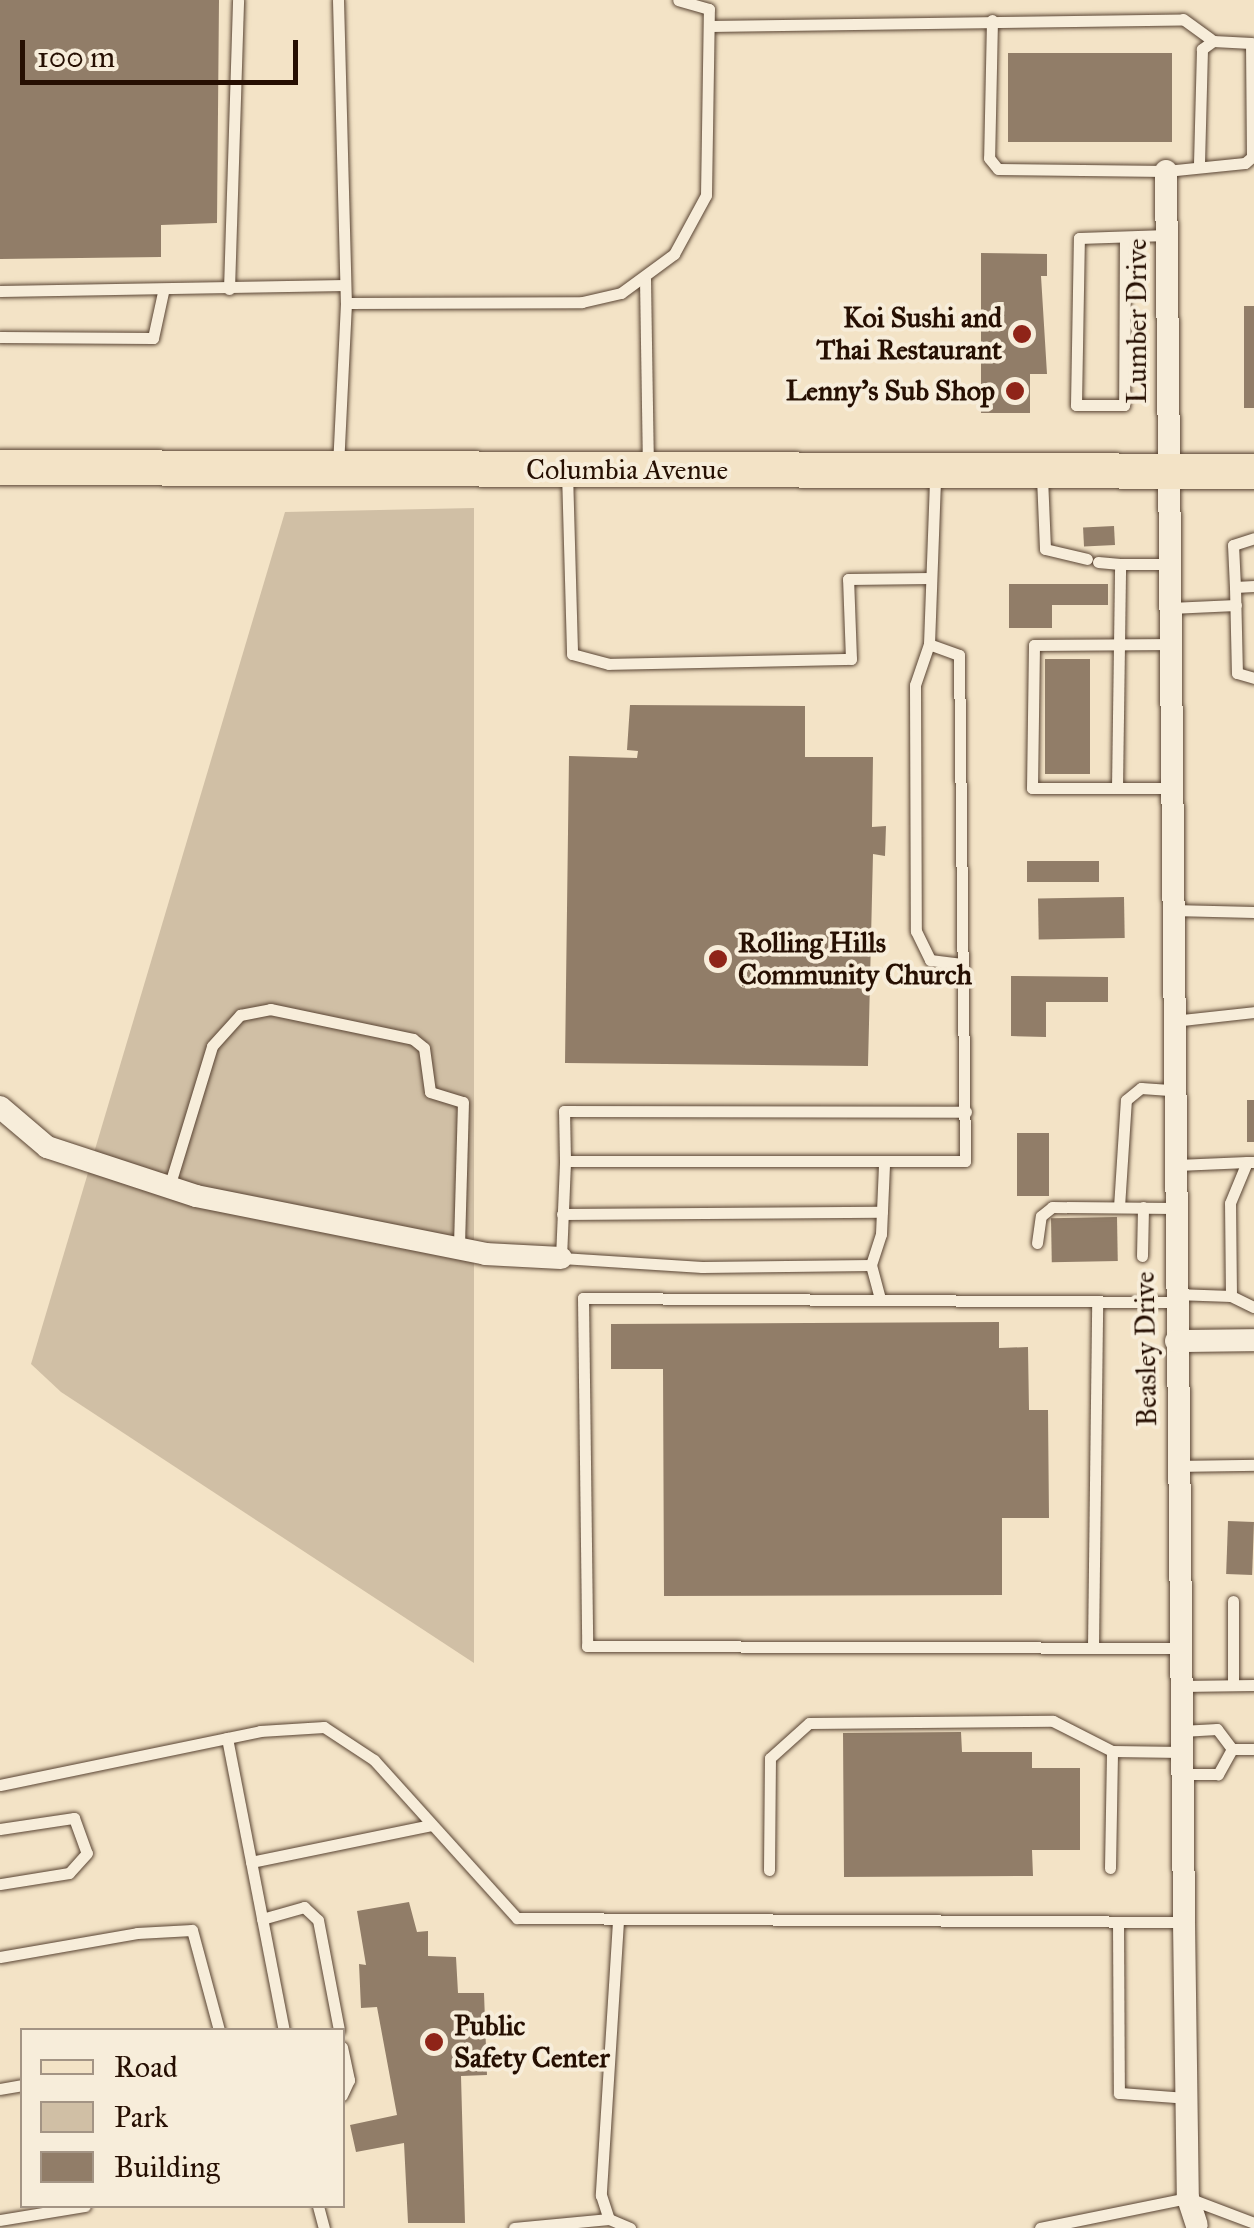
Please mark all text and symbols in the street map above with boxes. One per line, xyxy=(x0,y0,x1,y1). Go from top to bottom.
scale bar xyxy=(25,20,302,82)
text: 100 m xyxy=(37,39,115,75)
street label: Lumber Drive xyxy=(1120,238,1154,404)
place label: Koi Sushi and Thai Restaurant xyxy=(816,301,1002,367)
marker: Koi Sushi and Thai Restaurant xyxy=(1011,323,1033,345)
place label: Lenny's Sub Shop xyxy=(786,374,995,408)
marker: Lenny's Sub Shop xyxy=(1004,380,1026,402)
street label: Columbia Avenue xyxy=(526,453,728,487)
place label: Rolling Hills Community Church xyxy=(738,926,972,992)
marker: Rolling Hills Community Church xyxy=(707,948,729,970)
street label: Beasley Drive xyxy=(1128,1271,1164,1427)
place label: Public Safety Center xyxy=(454,2009,610,2075)
legend xyxy=(20,2028,345,2208)
marker: Public Safety Center xyxy=(423,2031,445,2053)
text: Road xyxy=(114,2049,178,2085)
text: Park xyxy=(114,2099,168,2135)
text: Building xyxy=(114,2149,220,2185)

